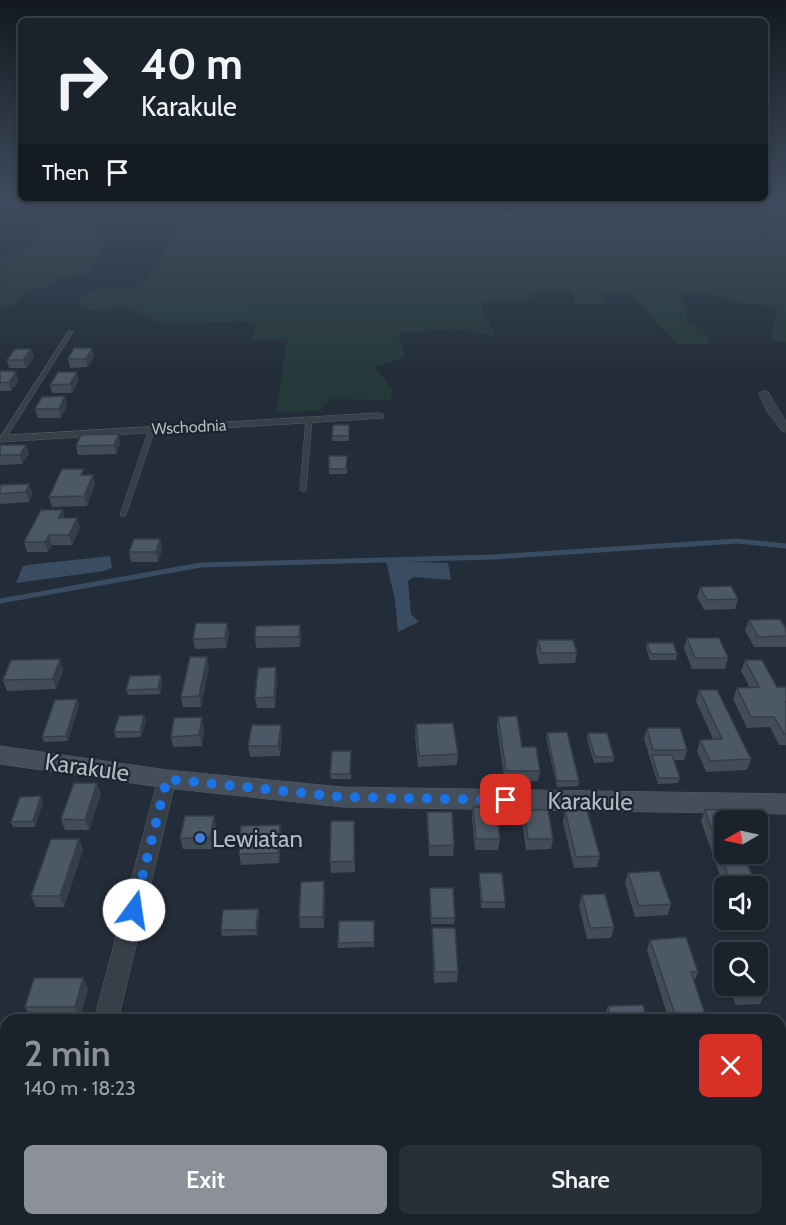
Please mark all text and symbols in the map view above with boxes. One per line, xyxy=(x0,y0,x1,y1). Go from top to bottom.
text: 40 m xyxy=(141,38,243,90)
icon: right xyxy=(42,42,120,120)
text: Karakule xyxy=(141,90,237,123)
icon: arrive xyxy=(101,156,134,189)
text: Then xyxy=(42,159,89,186)
street label: Wschodnia xyxy=(151,416,227,438)
street label: Karakule xyxy=(43,747,131,787)
pin xyxy=(480,774,531,825)
icon: arrive xyxy=(489,783,522,816)
street label: Karakule xyxy=(547,786,633,816)
north arrow xyxy=(714,810,768,864)
map controls xyxy=(714,810,768,996)
place label: Lewiatan xyxy=(212,824,303,853)
marker: Lewiatan xyxy=(193,831,207,845)
button: sound xyxy=(714,876,768,930)
position arrow xyxy=(102,878,166,942)
button: search xyxy=(714,942,768,996)
text: 2 min xyxy=(24,1031,111,1075)
button: close xyxy=(699,1034,762,1097)
text: 140 m · 18:23 xyxy=(24,1076,136,1100)
button: Exit xyxy=(24,1145,387,1214)
button: Share xyxy=(399,1145,762,1214)

